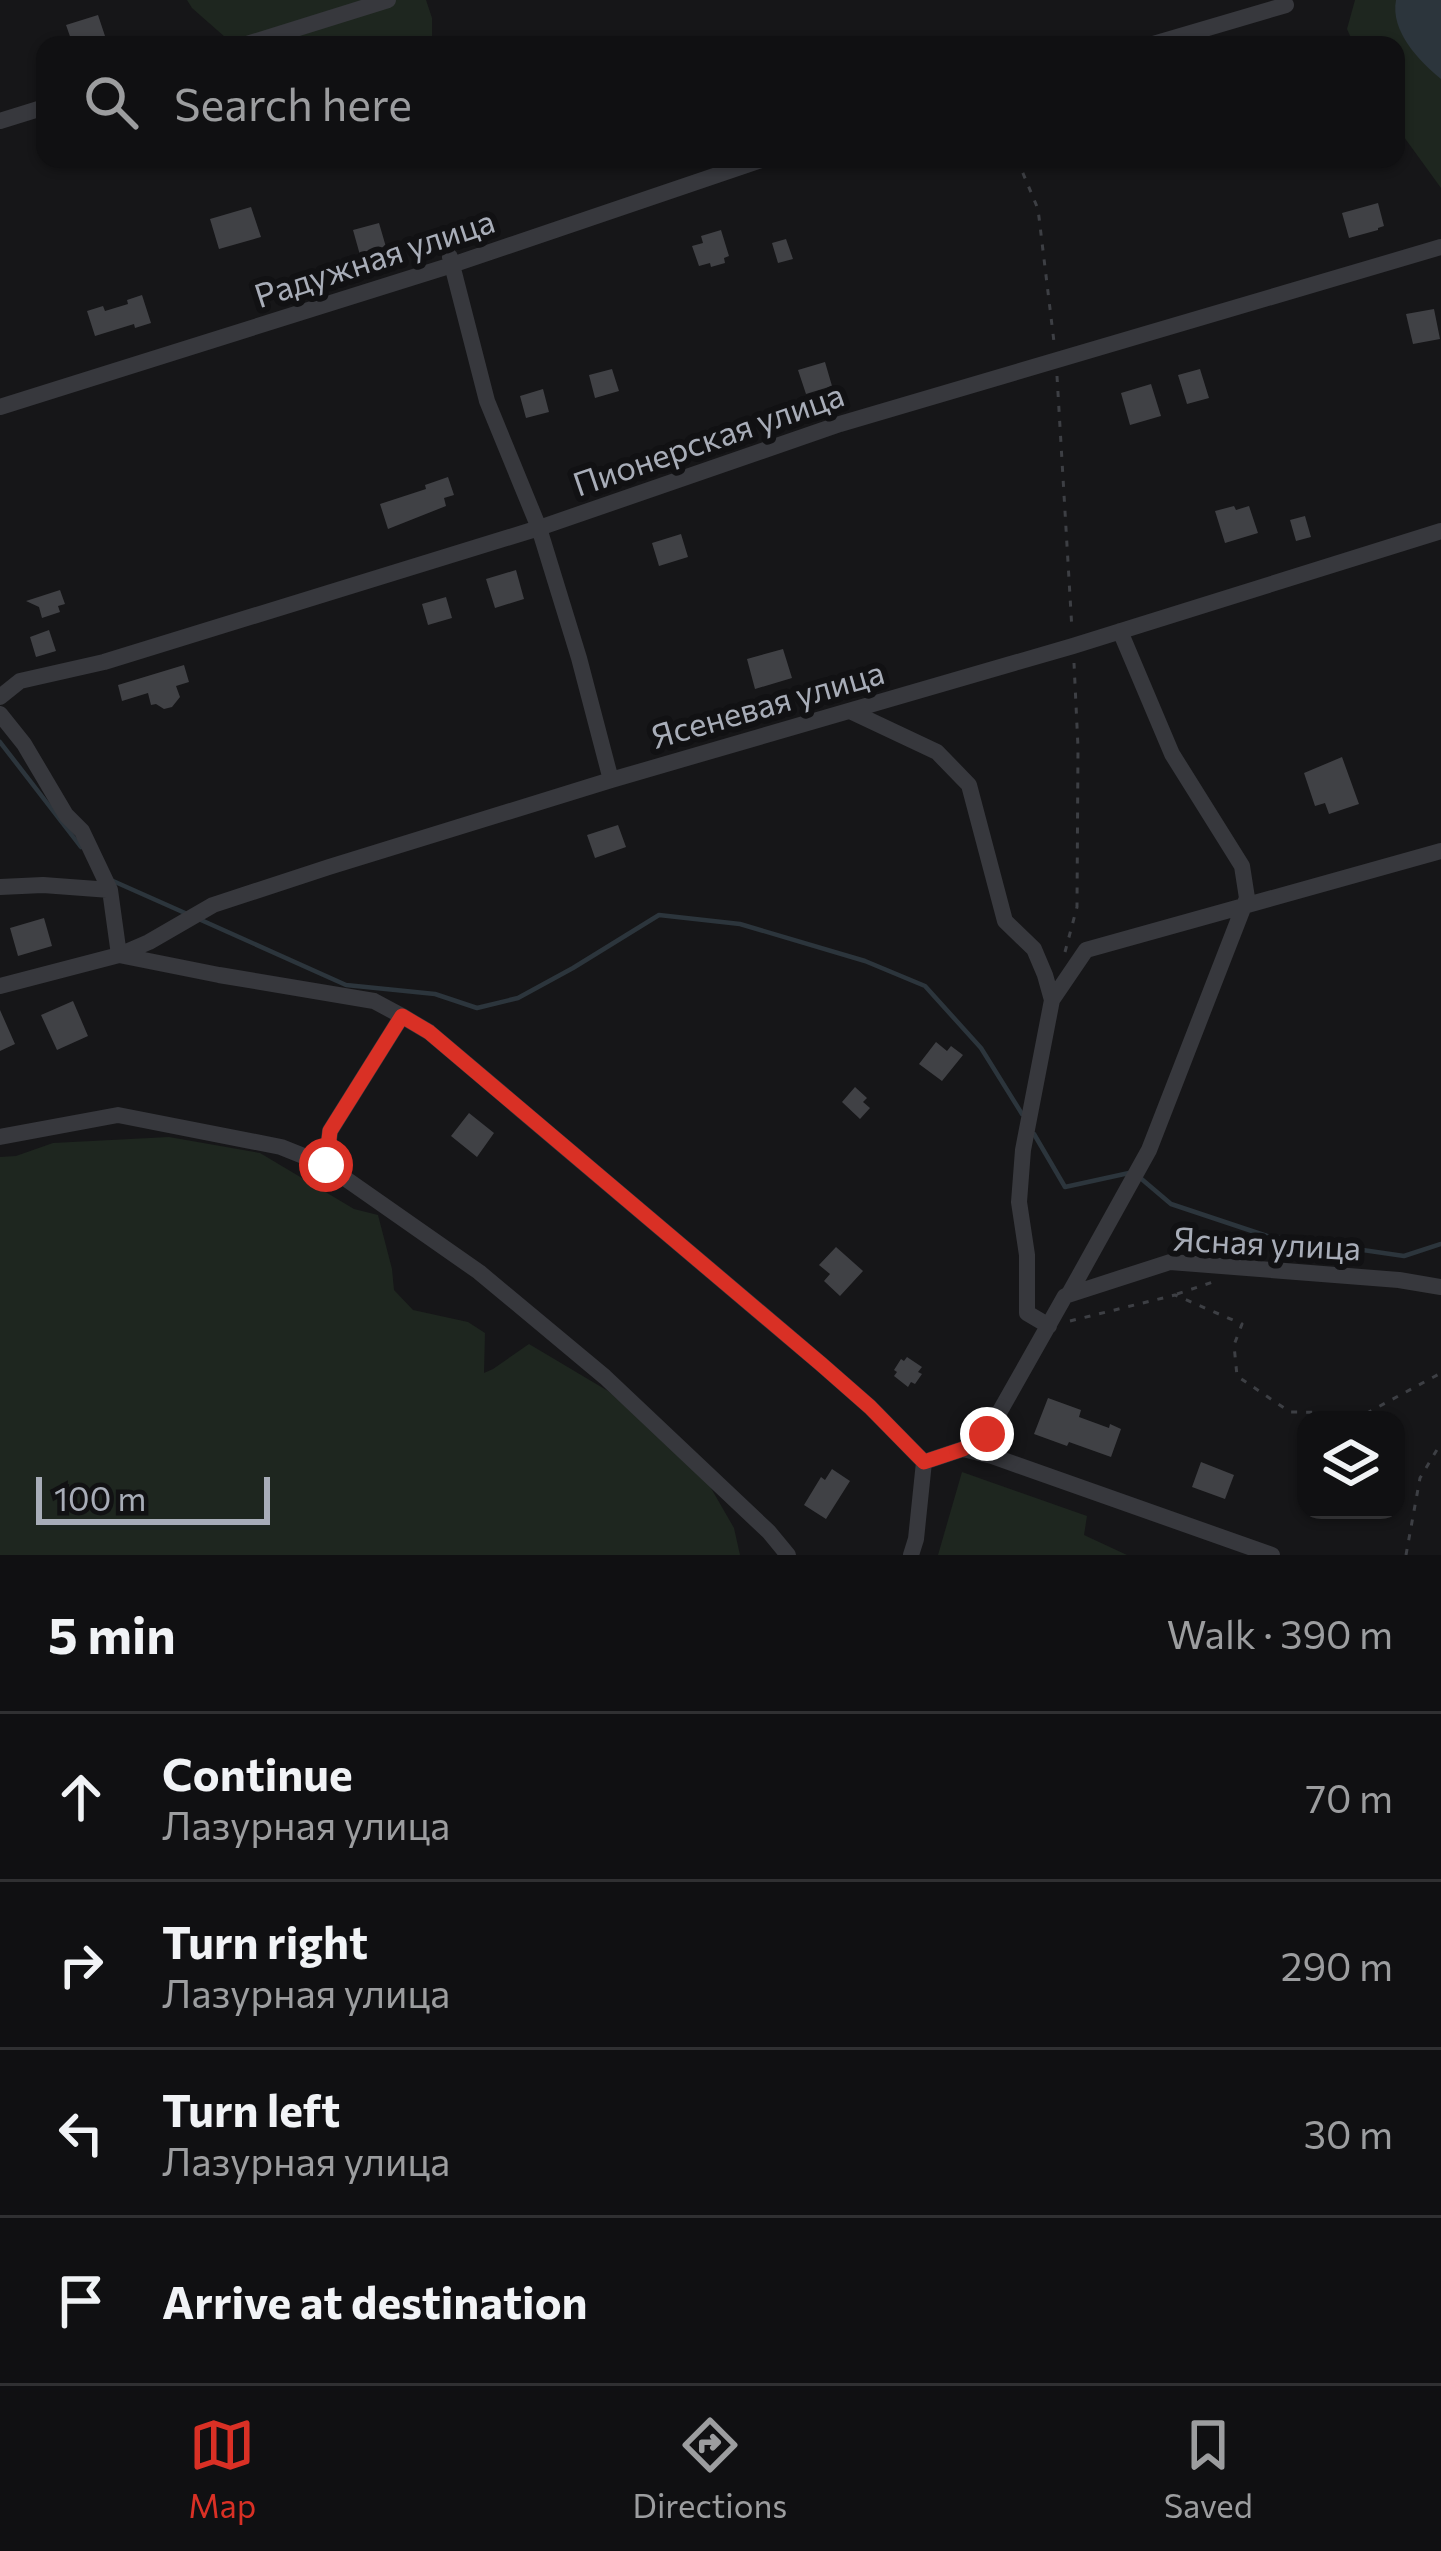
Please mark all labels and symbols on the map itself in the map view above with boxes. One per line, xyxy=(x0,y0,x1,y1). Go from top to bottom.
street label: Радужная улица xyxy=(249,199,499,315)
street label: Пионерская улица xyxy=(567,372,849,504)
street label: Ясеневая улица xyxy=(646,650,888,756)
route start xyxy=(299,1138,353,1192)
street label: Ясная улица xyxy=(1172,1217,1362,1267)
route end xyxy=(960,1407,1014,1461)
scale bar xyxy=(36,1471,270,1524)

